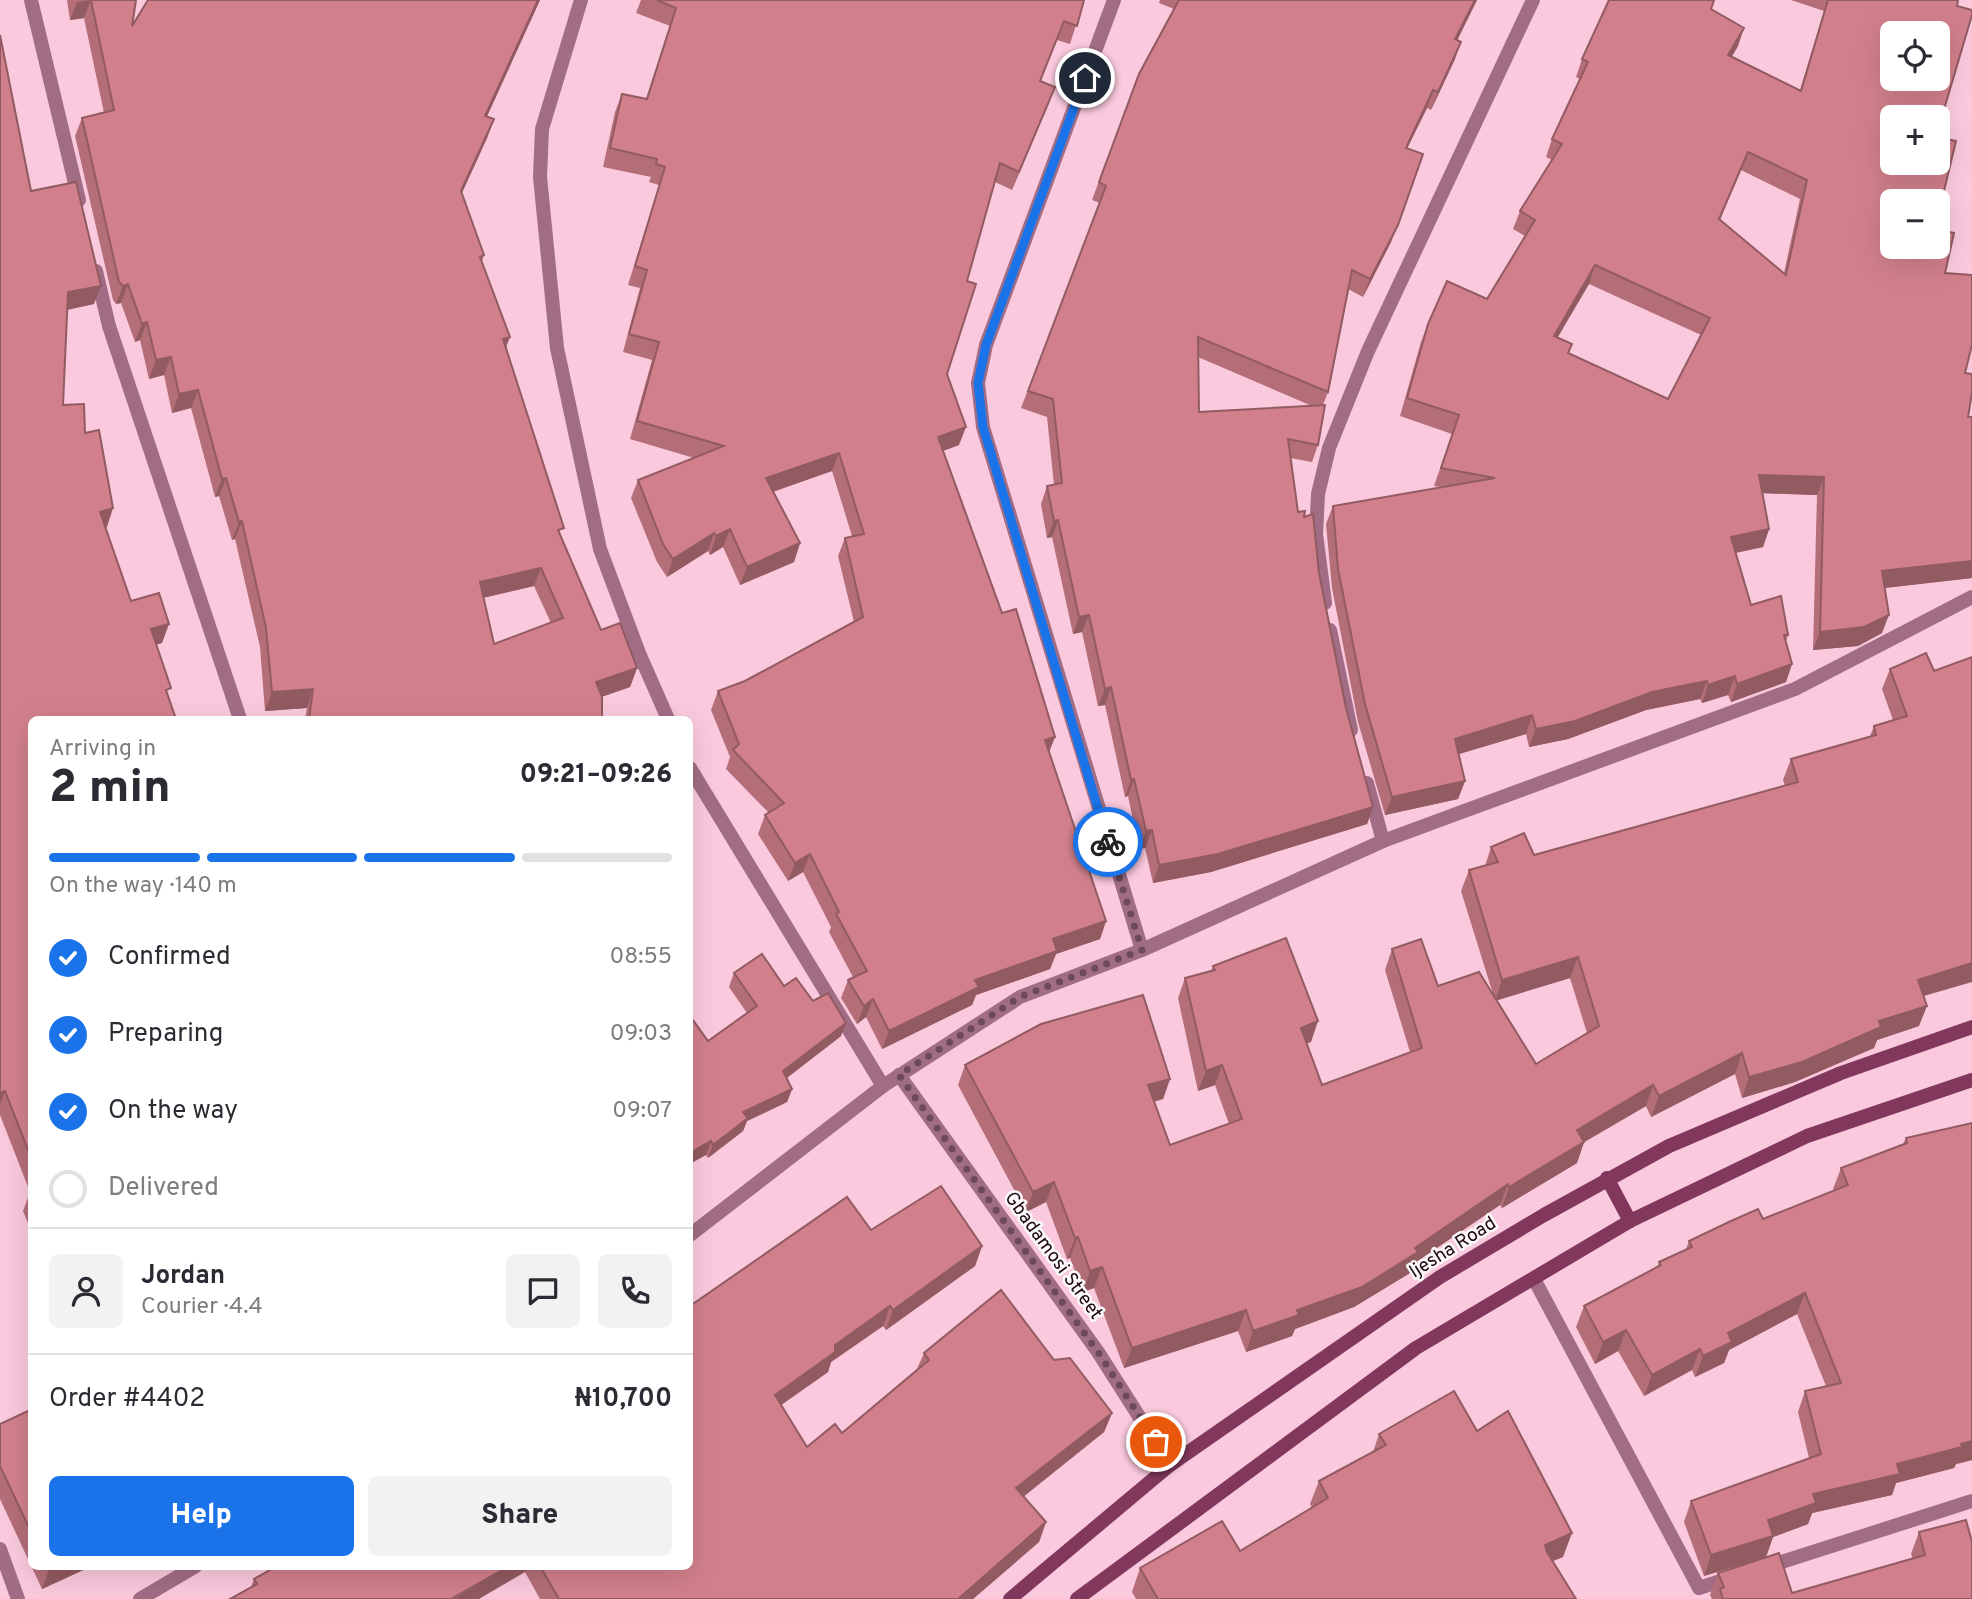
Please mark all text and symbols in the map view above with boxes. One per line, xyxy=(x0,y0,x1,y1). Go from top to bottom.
map controls xyxy=(1880,21,1950,259)
button: locate xyxy=(1880,21,1950,91)
pin xyxy=(1055,48,1115,108)
icon: home xyxy=(1066,59,1104,97)
button: + xyxy=(1880,105,1950,175)
button: − xyxy=(1880,189,1950,259)
text: Arriving in xyxy=(49,735,156,764)
text: 09:21–09:26 xyxy=(520,759,672,792)
text: 2 min xyxy=(49,760,171,819)
courier xyxy=(1073,807,1143,877)
icon: bike xyxy=(1089,823,1127,861)
text: On the way · 140 m xyxy=(49,872,237,901)
icon: check xyxy=(49,939,87,977)
text: Confirmed xyxy=(108,941,231,974)
text: 08:55 xyxy=(609,943,672,972)
icon: check xyxy=(49,1016,87,1054)
text: Preparing xyxy=(108,1018,223,1051)
text: 09:03 xyxy=(610,1020,672,1049)
icon: check xyxy=(49,1093,87,1131)
text: On the way xyxy=(108,1095,238,1128)
text: 09:07 xyxy=(612,1097,672,1126)
text: Delivered xyxy=(108,1172,219,1205)
street label: Gbadamosi Street xyxy=(998,1187,1108,1325)
street label: Ijesha Road xyxy=(1405,1212,1501,1284)
button: person xyxy=(49,1254,123,1328)
button: chat xyxy=(506,1254,580,1328)
button: phone xyxy=(598,1254,672,1328)
text: Jordan xyxy=(141,1260,225,1293)
text: Courier · 4.4 xyxy=(141,1293,263,1322)
text: Order #4402 xyxy=(49,1383,205,1416)
text: ₦10,700 xyxy=(575,1383,672,1416)
pin xyxy=(1126,1412,1186,1472)
icon: bag xyxy=(1137,1423,1175,1461)
button: Help xyxy=(49,1476,354,1556)
button: Share xyxy=(368,1476,672,1556)

